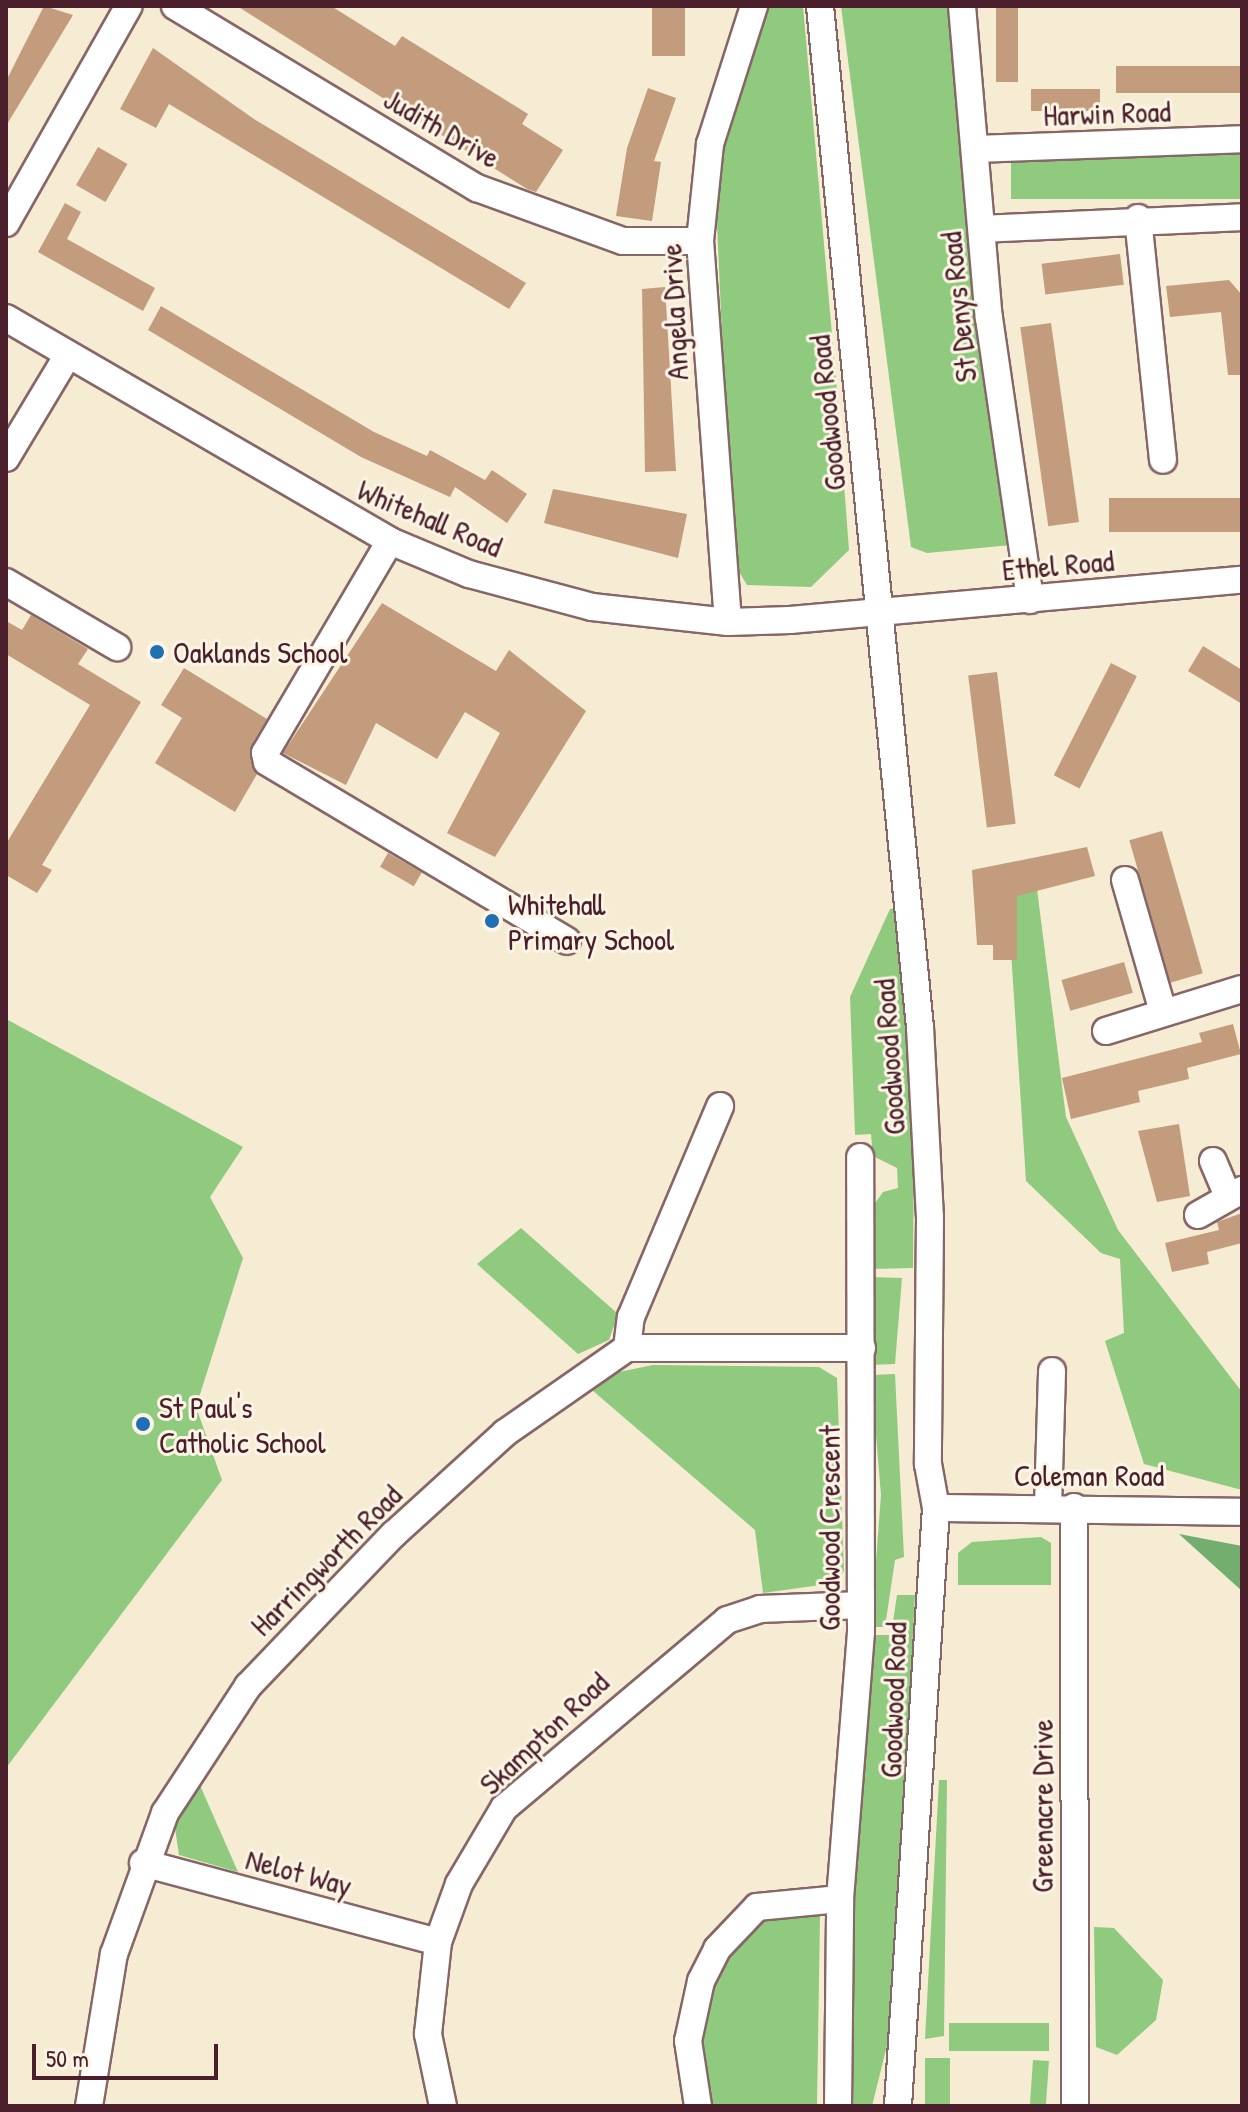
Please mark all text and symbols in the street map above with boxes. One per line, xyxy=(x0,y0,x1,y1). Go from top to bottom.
street label: Judith Drive xyxy=(378,80,506,176)
street label: Harwin Road xyxy=(1043,93,1171,133)
street label: St Denys Road xyxy=(932,230,984,384)
street label: Angela Drive xyxy=(652,243,696,381)
street label: Goodwood Road xyxy=(801,333,853,493)
street label: Whitehall Road xyxy=(352,471,508,565)
street label: Ethel Road xyxy=(1001,542,1115,588)
place label: Oaklands School xyxy=(173,634,348,670)
marker: Oaklands School xyxy=(148,643,166,661)
place label: Whitehall Primary School xyxy=(508,886,674,956)
marker: Whitehall Primary School xyxy=(483,912,501,930)
street label: Goodwood Road xyxy=(866,978,912,1136)
place label: St Paul's Catholic School xyxy=(159,1389,326,1460)
marker: St Paul's Catholic School xyxy=(134,1415,152,1433)
street label: Goodwood Crescent xyxy=(811,1425,847,1631)
street label: Coleman Road xyxy=(1014,1457,1164,1493)
street label: Harringworth Road xyxy=(243,1477,409,1643)
street label: Goodwood Road xyxy=(872,1621,914,1779)
street label: Skampton Road xyxy=(472,1664,616,1802)
street label: Greenacre Drive xyxy=(1024,1719,1060,1893)
street label: Nelot Way xyxy=(242,1841,356,1903)
scale bar xyxy=(36,2028,222,2078)
text: 50 m xyxy=(46,2042,89,2074)

